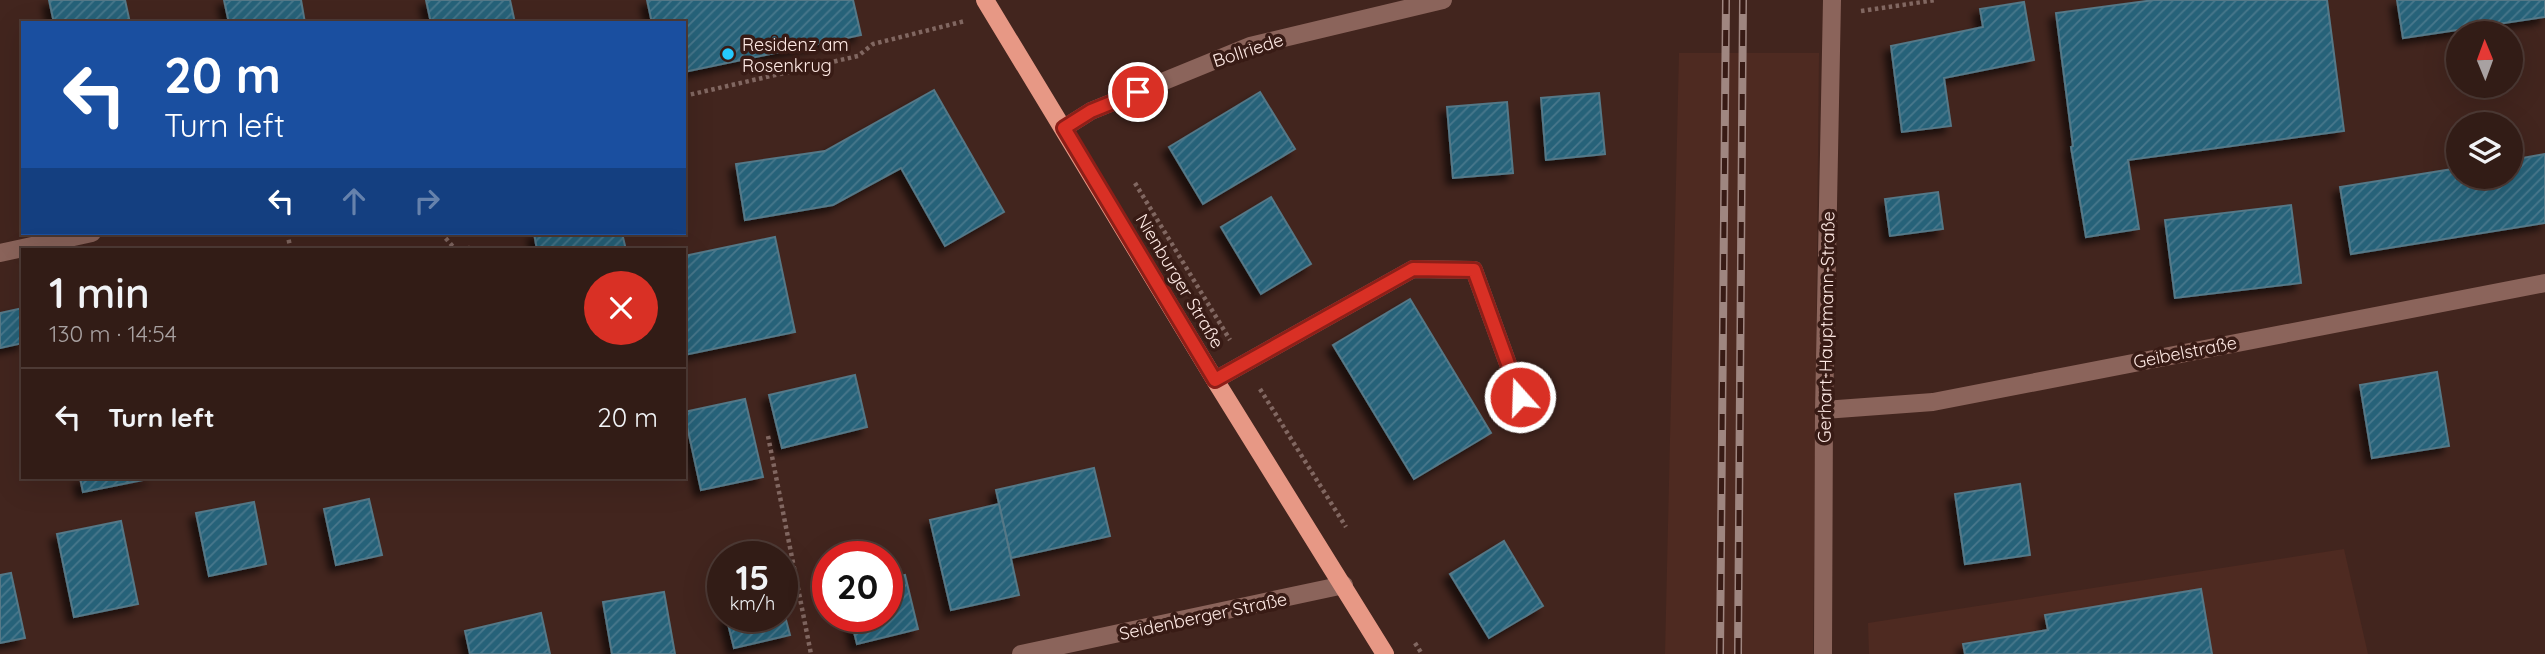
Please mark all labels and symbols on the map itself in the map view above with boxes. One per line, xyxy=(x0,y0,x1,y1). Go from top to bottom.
north arrow xyxy=(2446,21,2524,98)
street label: Bollriede xyxy=(1210,28,1286,72)
place label: Residenz am Rosenkrug xyxy=(742,33,849,77)
marker: Residenz am Rosenkrug xyxy=(720,46,736,62)
pin xyxy=(1108,62,1168,122)
street label: Nienburger Straße xyxy=(1131,209,1229,353)
street label: Gerhart-Hauptmann-Straße xyxy=(1812,211,1840,443)
street label: Geibelstraße xyxy=(2131,331,2239,373)
position arrow xyxy=(1483,360,1557,434)
speed limit sign: 20 xyxy=(812,541,903,632)
street label: Seidenberger Straße xyxy=(1117,587,1289,645)

